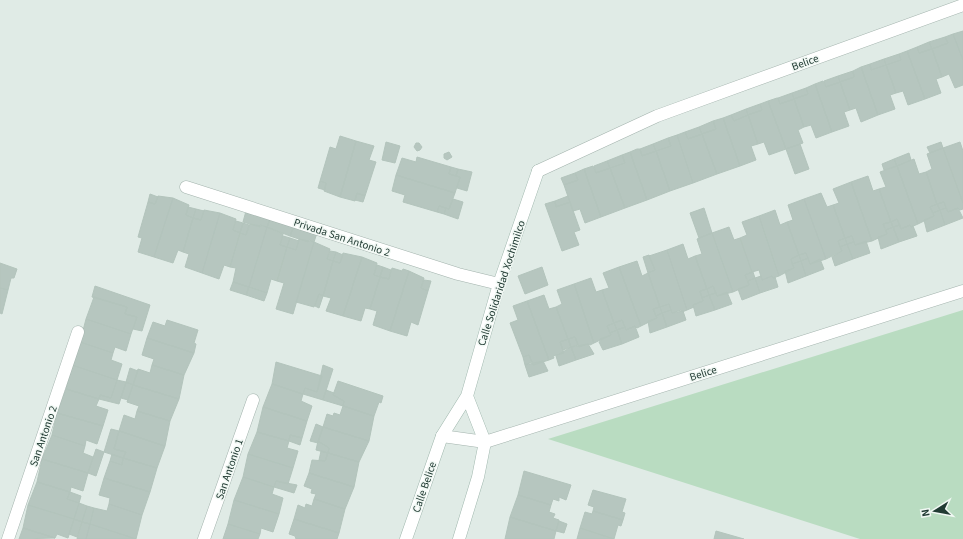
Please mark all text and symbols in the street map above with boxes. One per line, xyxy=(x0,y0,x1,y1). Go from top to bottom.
street label: Belice xyxy=(790,51,821,74)
street label: Privada San Antonio 2 xyxy=(292,215,392,260)
street label: Calle Solidaridad Xochimilco xyxy=(474,218,529,348)
street label: Belice xyxy=(688,362,719,385)
street label: San Antonio 2 xyxy=(26,404,61,469)
street label: San Antonio 1 xyxy=(212,437,247,502)
street label: Calle Belice xyxy=(409,459,440,515)
north arrow xyxy=(915,491,955,531)
text: N xyxy=(918,508,934,518)

